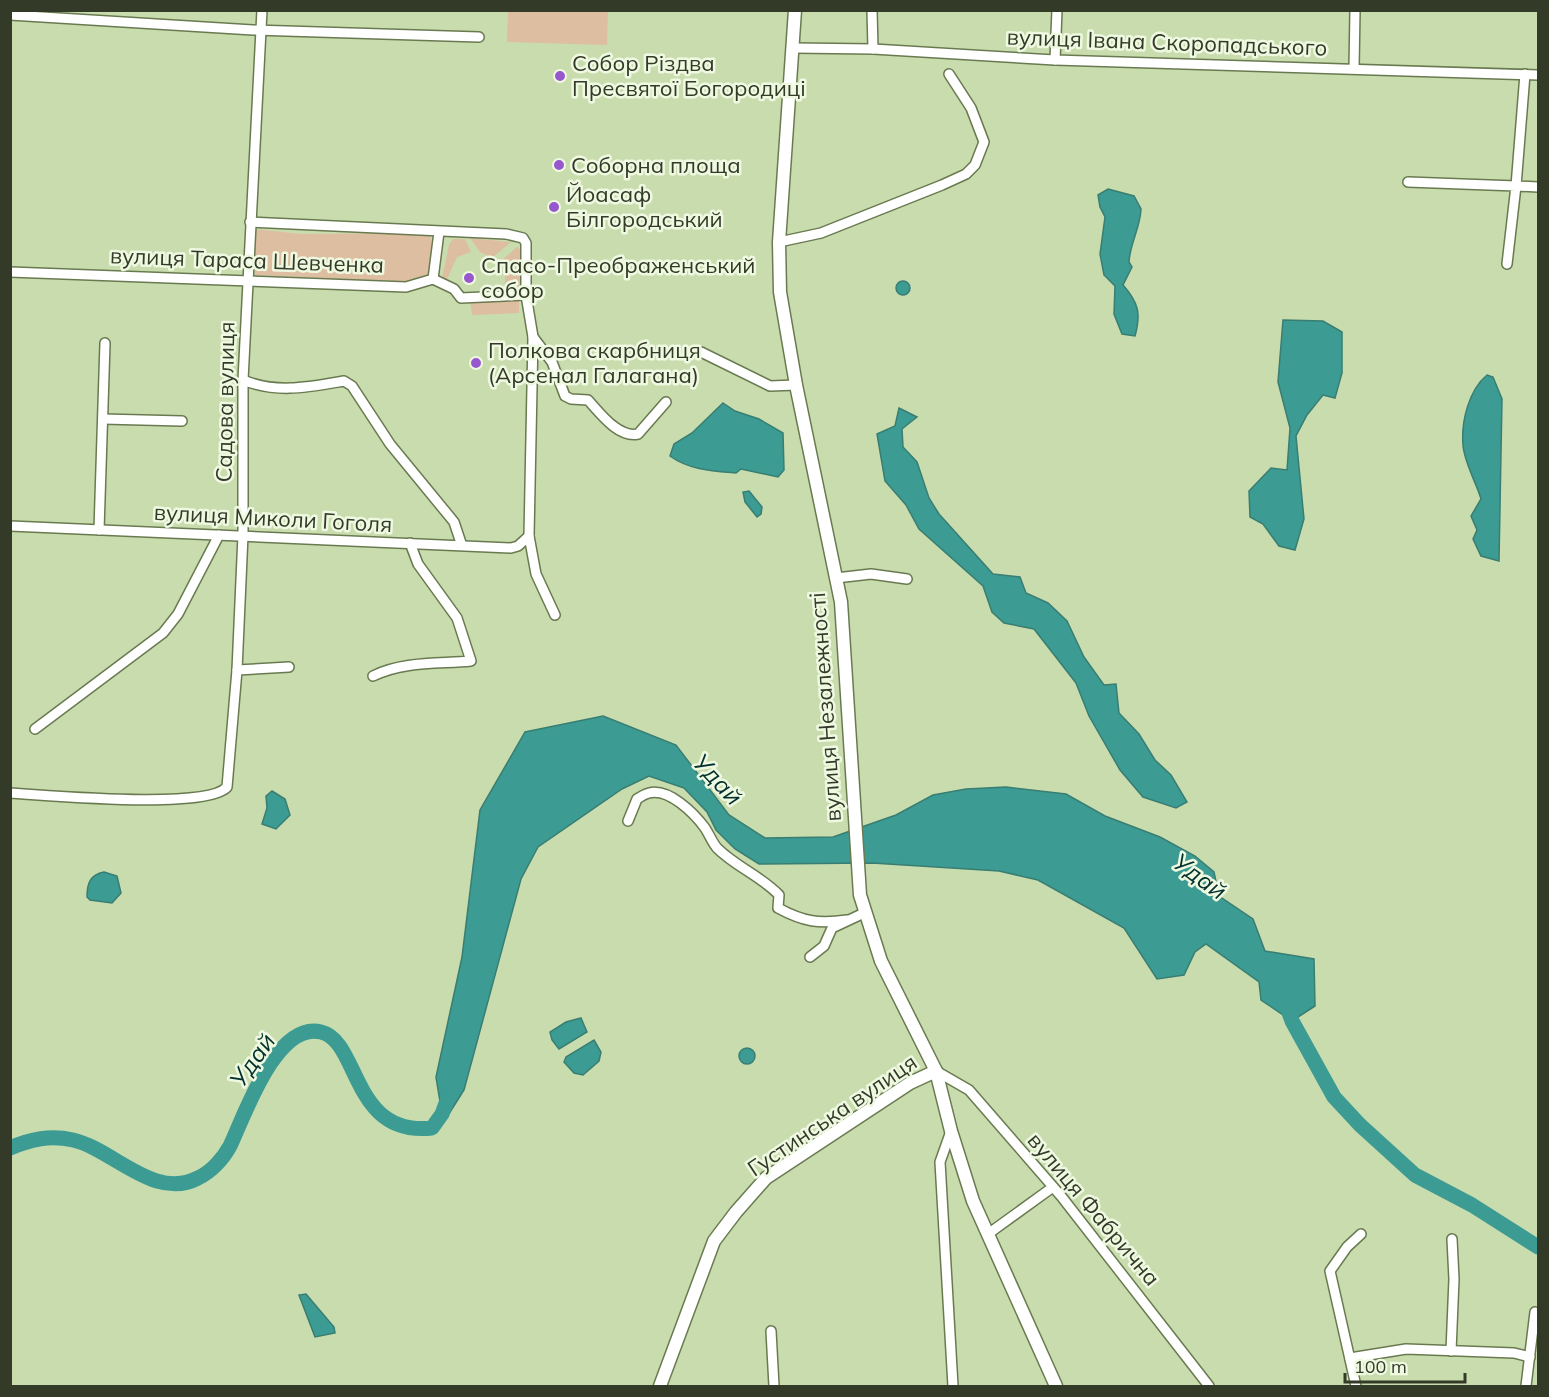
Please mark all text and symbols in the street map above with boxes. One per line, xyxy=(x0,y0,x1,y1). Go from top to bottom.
street label: вулиця Івана Скоропадського xyxy=(1006,22,1328,62)
place label: Собор Різдва Пресвятої Богородиці xyxy=(572,49,806,102)
marker: Собор Різдва Пресвятої Богородиці xyxy=(553,69,567,83)
place label: Соборна площа xyxy=(571,151,741,179)
marker: Соборна площа xyxy=(552,158,566,172)
place label: Йоасаф Білгородський xyxy=(566,180,723,233)
marker: Йоасаф Білгородський xyxy=(547,200,561,214)
street label: вулиця Тараса Шевченка xyxy=(109,241,385,279)
place label: Спасо-Преображенський собор xyxy=(481,251,755,304)
marker: Спасо-Преображенський собор xyxy=(462,271,476,285)
street label: Садова вулиця xyxy=(210,321,240,483)
place label: Полкова скарбниця (Арсенал Галагана) xyxy=(488,336,701,389)
marker: Полкова скарбниця (Арсенал Галагана) xyxy=(469,356,483,370)
street label: вулиця Миколи Гоголя xyxy=(153,498,393,538)
street label: вулиця Незалежності xyxy=(803,591,847,823)
water label: Удай xyxy=(687,747,749,811)
water label: Удай xyxy=(1167,846,1233,906)
water label: Удай xyxy=(223,1027,281,1093)
street label: Густинська вулиця xyxy=(742,1048,922,1182)
street label: вулиця Фабрична xyxy=(1022,1127,1166,1291)
scale bar xyxy=(1345,1346,1465,1384)
text: 100 m xyxy=(1354,1355,1407,1378)

